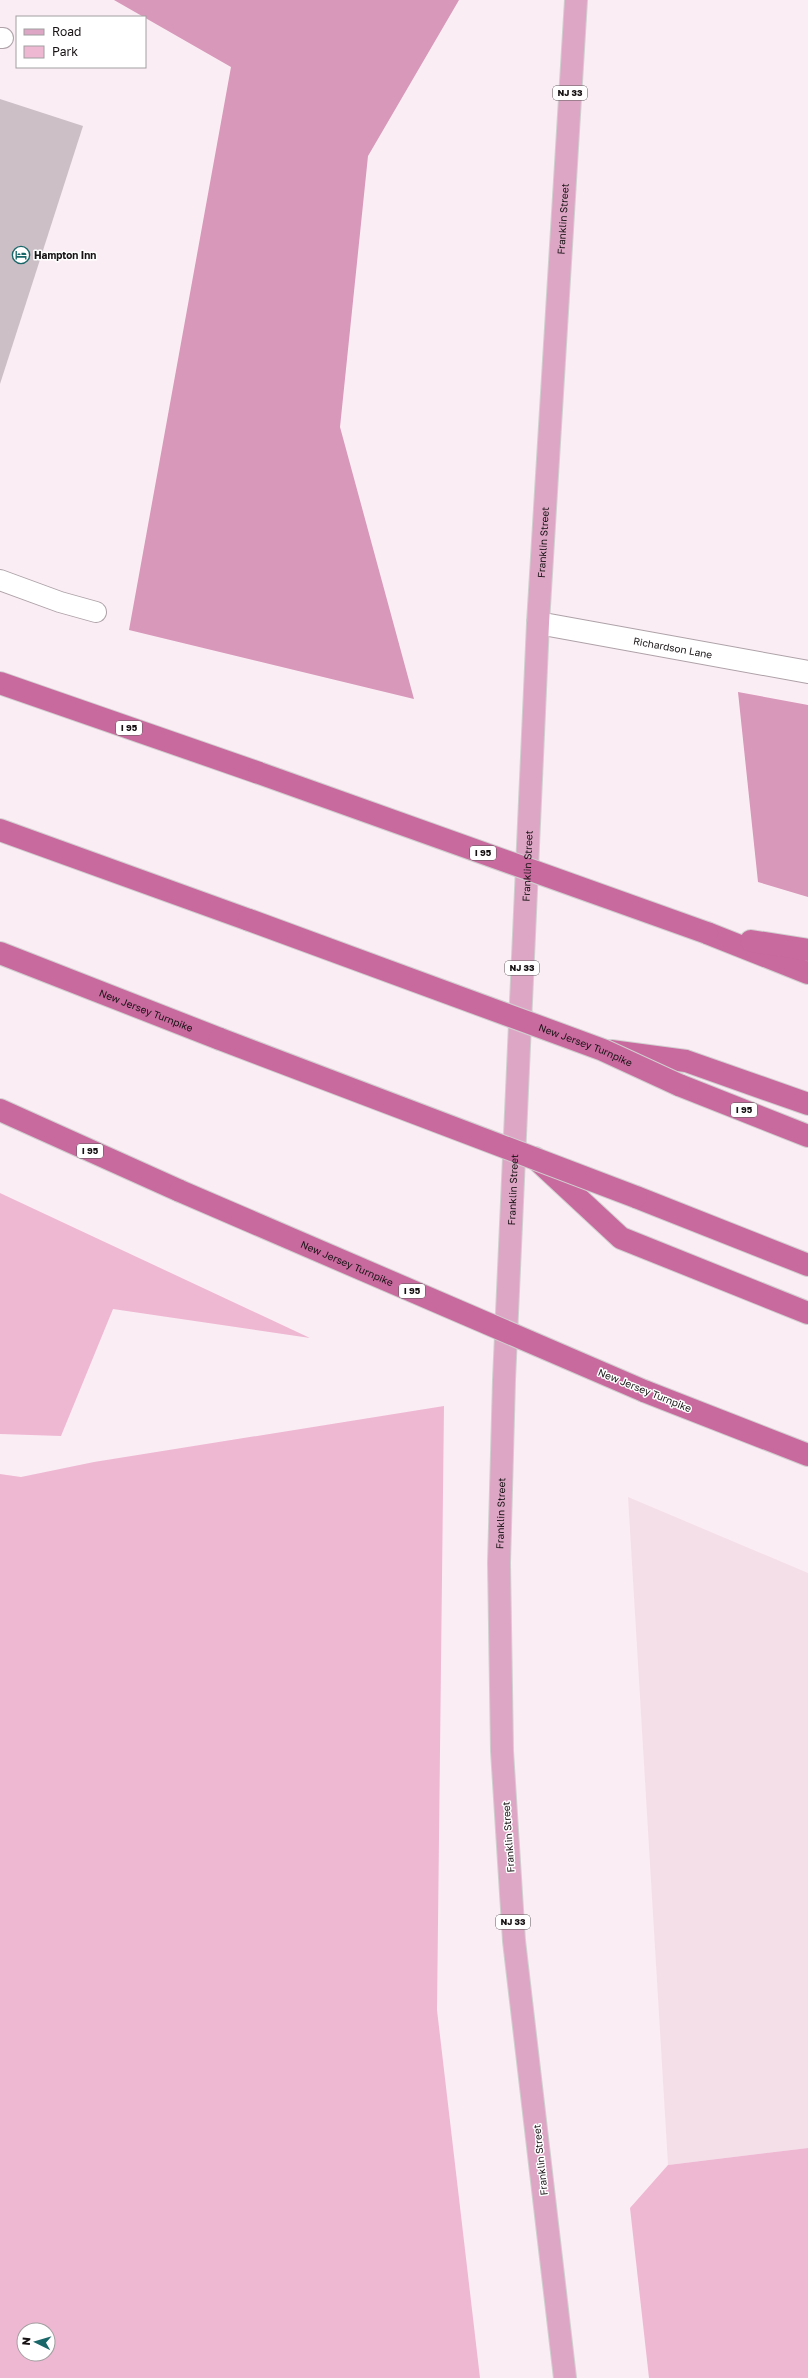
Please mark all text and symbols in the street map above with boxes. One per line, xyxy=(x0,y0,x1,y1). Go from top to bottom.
legend xyxy=(16,16,146,68)
text: Road xyxy=(52,24,81,39)
text: Park xyxy=(52,44,78,59)
road number: NJ 33 xyxy=(553,86,587,100)
street label: Franklin Street xyxy=(554,183,571,255)
hotel icon: Hampton Inn xyxy=(11,245,31,265)
place label: Hampton Inn xyxy=(34,249,96,261)
street label: Franklin Street xyxy=(535,506,551,578)
street label: Richardson Lane xyxy=(632,634,713,661)
road number: I 95 xyxy=(116,721,142,735)
street label: Franklin Street xyxy=(519,830,535,902)
road number: I 95 xyxy=(470,846,496,860)
road number: NJ 33 xyxy=(505,961,539,975)
street label: New Jersey Turnpike xyxy=(98,986,195,1034)
street label: New Jersey Turnpike xyxy=(537,1021,635,1069)
road number: I 95 xyxy=(731,1103,757,1117)
road number: I 95 xyxy=(77,1144,103,1158)
street label: Franklin Street xyxy=(505,1154,520,1226)
street label: New Jersey Turnpike xyxy=(299,1238,395,1288)
road number: I 95 xyxy=(399,1284,425,1298)
street label: New Jersey Turnpike xyxy=(597,1366,694,1414)
street label: Franklin Street xyxy=(493,1478,507,1549)
street label: Franklin Street xyxy=(500,1801,516,1873)
road number: NJ 33 xyxy=(496,1915,530,1929)
street label: Franklin Street xyxy=(530,2124,550,2196)
north arrow xyxy=(16,2322,56,2362)
text: N xyxy=(19,2336,32,2346)

